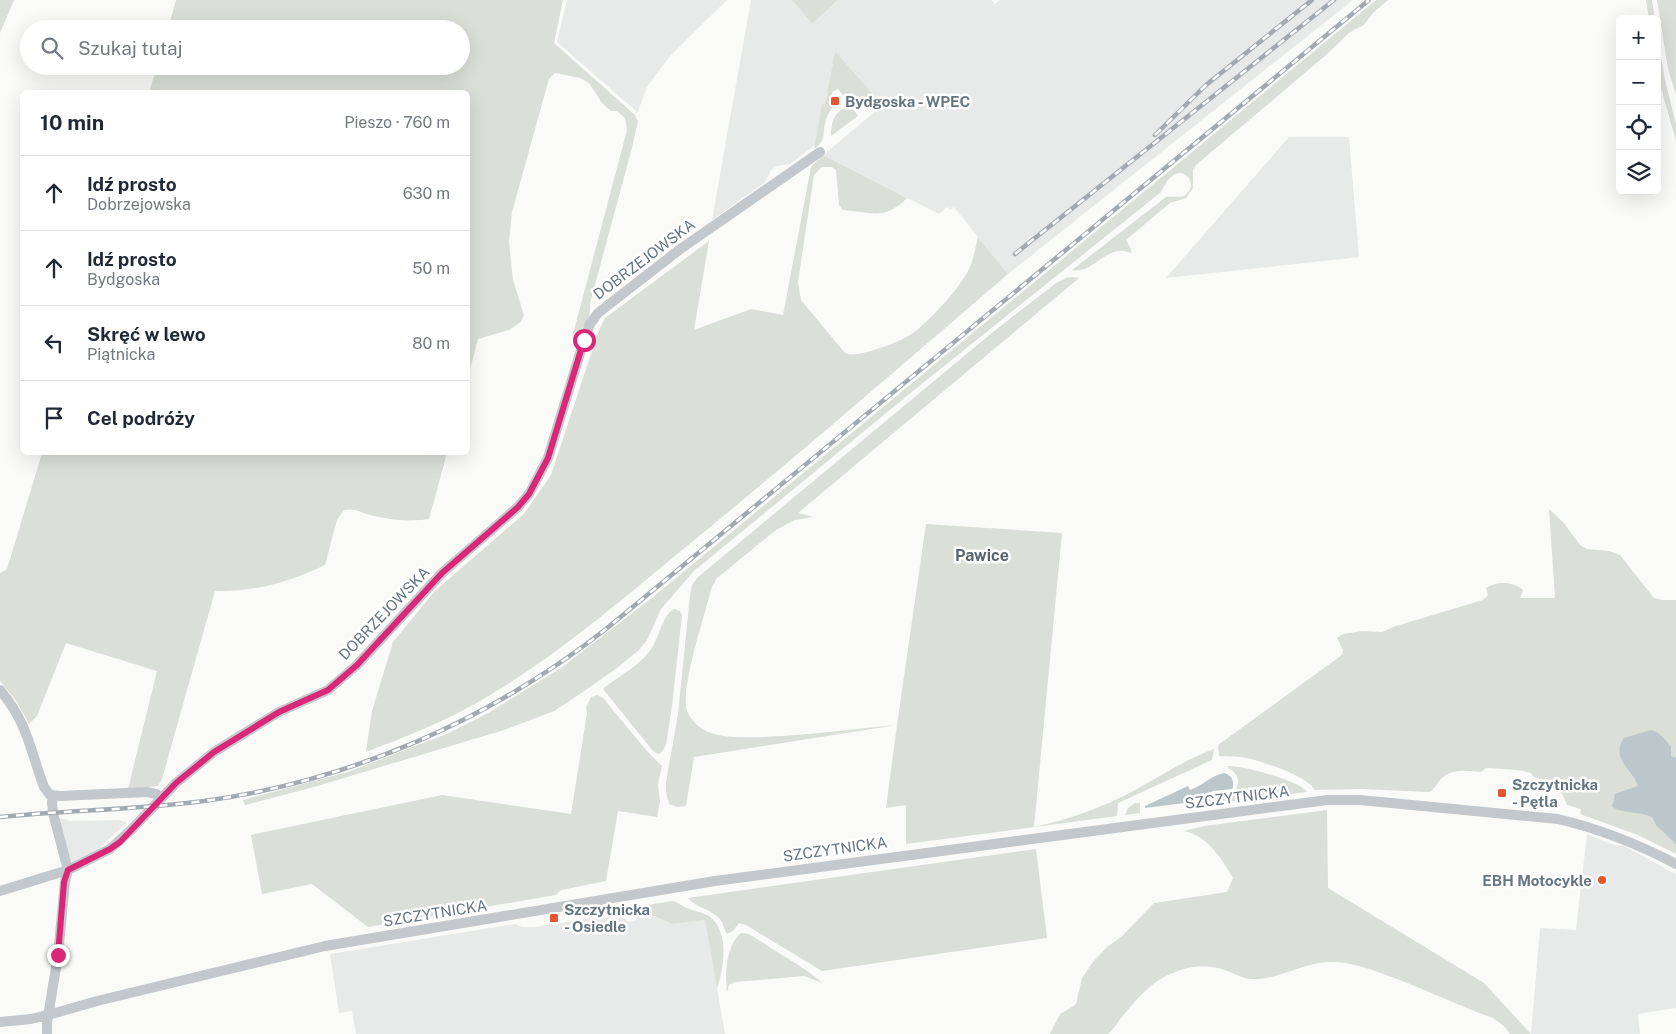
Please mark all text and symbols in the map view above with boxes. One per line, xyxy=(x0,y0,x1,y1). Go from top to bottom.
map controls xyxy=(1616,15,1661,195)
button: + xyxy=(1616,15,1661,60)
search box xyxy=(20,20,470,75)
icon: search xyxy=(38,34,66,62)
text: Szukaj tutaj xyxy=(78,37,183,59)
button: − xyxy=(1616,60,1661,105)
place label: Bydgoska - WPEC xyxy=(845,93,970,110)
marker: Bydgoska - WPEC xyxy=(829,95,841,107)
button: locate xyxy=(1616,105,1661,150)
text: 10 min xyxy=(40,110,104,135)
text: Pieszo · 760 m xyxy=(344,113,450,132)
button: layers xyxy=(1616,150,1661,195)
text: Idź prosto xyxy=(87,173,177,195)
icon: ahead xyxy=(40,179,68,207)
text: 630 m xyxy=(403,184,450,203)
text: Dobrzejowska xyxy=(87,195,191,214)
street label: DOBRZEJOWSKA xyxy=(590,215,698,303)
text: Idź prosto xyxy=(87,248,177,270)
icon: ahead xyxy=(40,254,68,282)
text: 50 m xyxy=(412,259,450,278)
text: Bydgoska xyxy=(87,270,160,289)
text: Skręć w lewo xyxy=(87,323,206,345)
icon: left xyxy=(40,329,68,357)
route start xyxy=(573,329,596,352)
text: 80 m xyxy=(412,334,450,353)
text: Piątnicka xyxy=(87,345,155,364)
icon: arrive xyxy=(40,404,68,432)
text: Cel podróży xyxy=(87,407,195,429)
district label: Pawice xyxy=(955,546,1009,565)
street label: DOBRZEJOWSKA xyxy=(335,563,433,663)
place label: Szczytnicka - Pętla xyxy=(1512,776,1598,810)
street label: SZCZYTNICKA xyxy=(1184,782,1290,812)
marker: Szczytnicka - Pętla xyxy=(1496,787,1508,799)
street label: SZCZYTNICKA xyxy=(782,833,888,865)
place label: EBH Motocykle xyxy=(1482,872,1592,889)
marker: EBH Motocykle xyxy=(1596,874,1608,886)
street label: SZCZYTNICKA xyxy=(382,896,488,930)
place label: Szczytnicka - Osiedle xyxy=(564,901,650,935)
marker: Szczytnicka - Osiedle xyxy=(548,912,560,924)
route end xyxy=(47,944,70,967)

